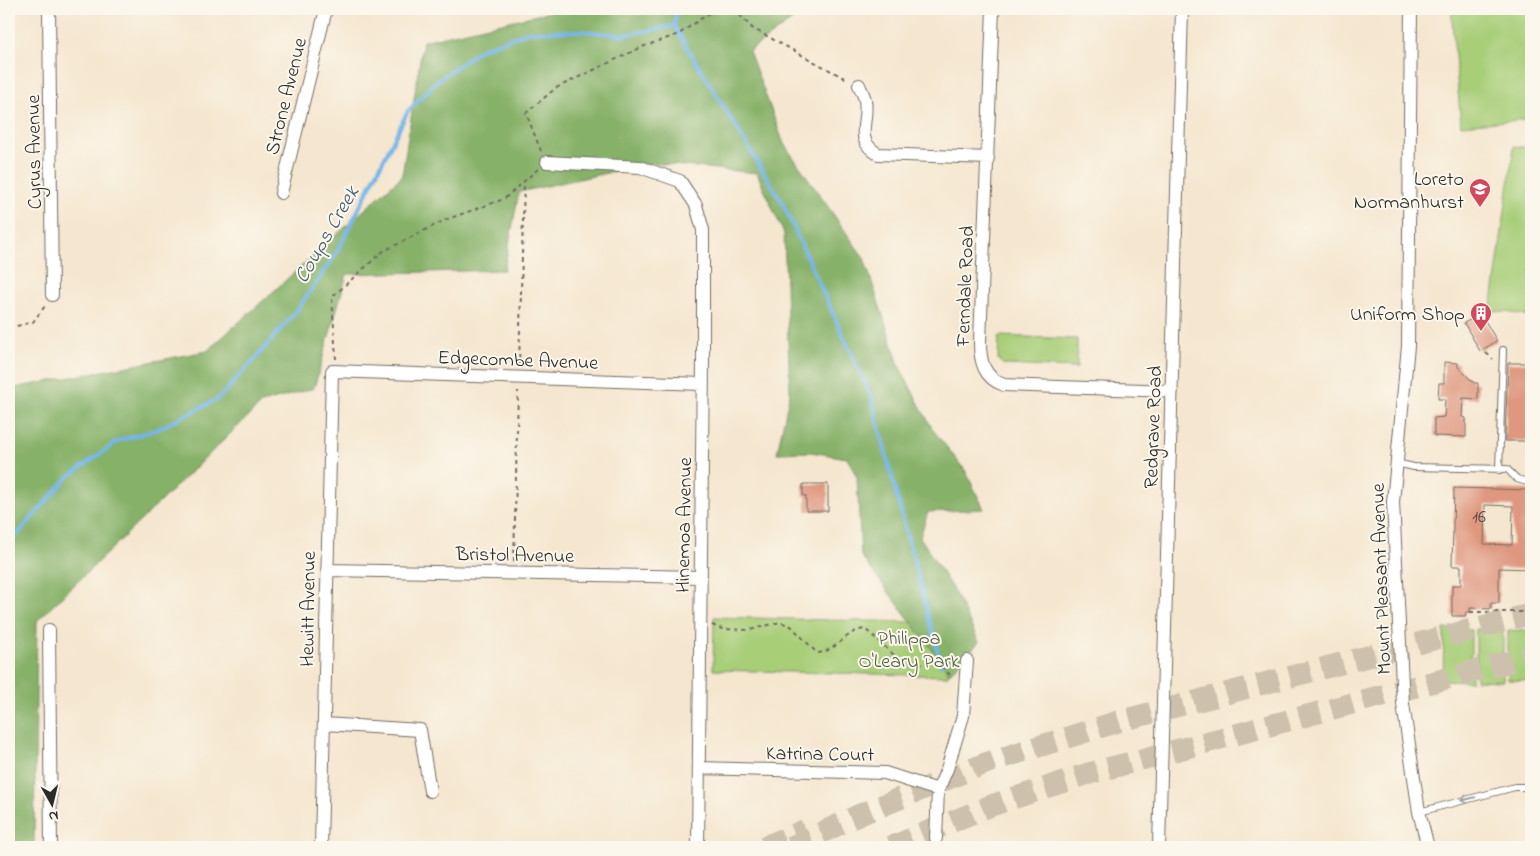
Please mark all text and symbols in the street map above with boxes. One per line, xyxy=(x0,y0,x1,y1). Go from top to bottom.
street label: Strone Avenue xyxy=(259,35,316,158)
street label: Cyrus Avenue xyxy=(20,94,51,210)
place label: Loreto Normanhurst xyxy=(1354,166,1464,218)
school or university icon: Loreto Normanhurst xyxy=(1468,177,1492,208)
water label: Coups Creek xyxy=(288,180,368,289)
street label: Ferndale Road xyxy=(950,225,983,348)
place label: Uniform Shop xyxy=(1350,301,1465,330)
building icon: Uniform Shop xyxy=(1469,301,1493,332)
street label: Edgecombe Avenue xyxy=(437,344,599,380)
street label: Redgrave Road xyxy=(1138,365,1172,489)
street label: Hinemoa Avenue xyxy=(670,457,701,593)
street label: Mount Pleasant Avenue xyxy=(1365,483,1400,675)
house number: 16 xyxy=(1472,505,1486,531)
street label: Bristol Avenue xyxy=(455,541,574,572)
street label: Hewitt Avenue xyxy=(294,551,325,667)
park label: Philippa O'Leary Park xyxy=(859,625,960,677)
street label: Katrina Court xyxy=(766,740,875,771)
north arrow xyxy=(28,778,78,828)
one-way arrow xyxy=(1461,795,1477,804)
text: N xyxy=(47,804,60,826)

